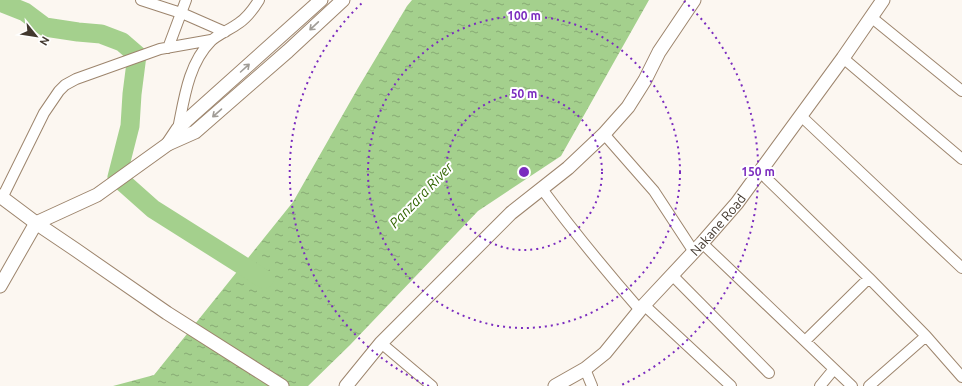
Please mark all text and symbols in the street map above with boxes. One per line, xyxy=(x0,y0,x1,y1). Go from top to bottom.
text: 100 m xyxy=(507,9,541,22)
north arrow xyxy=(16,16,56,56)
one-way arrow xyxy=(309,22,319,31)
text: N xyxy=(37,34,52,48)
one-way arrow xyxy=(240,63,250,72)
text: 50 m xyxy=(511,87,537,100)
one-way arrow xyxy=(212,108,222,118)
water label: Panzara River xyxy=(386,159,457,231)
centre of rings xyxy=(517,165,531,179)
text: 150 m xyxy=(741,165,775,178)
street label: Nakane Road xyxy=(687,191,748,258)

